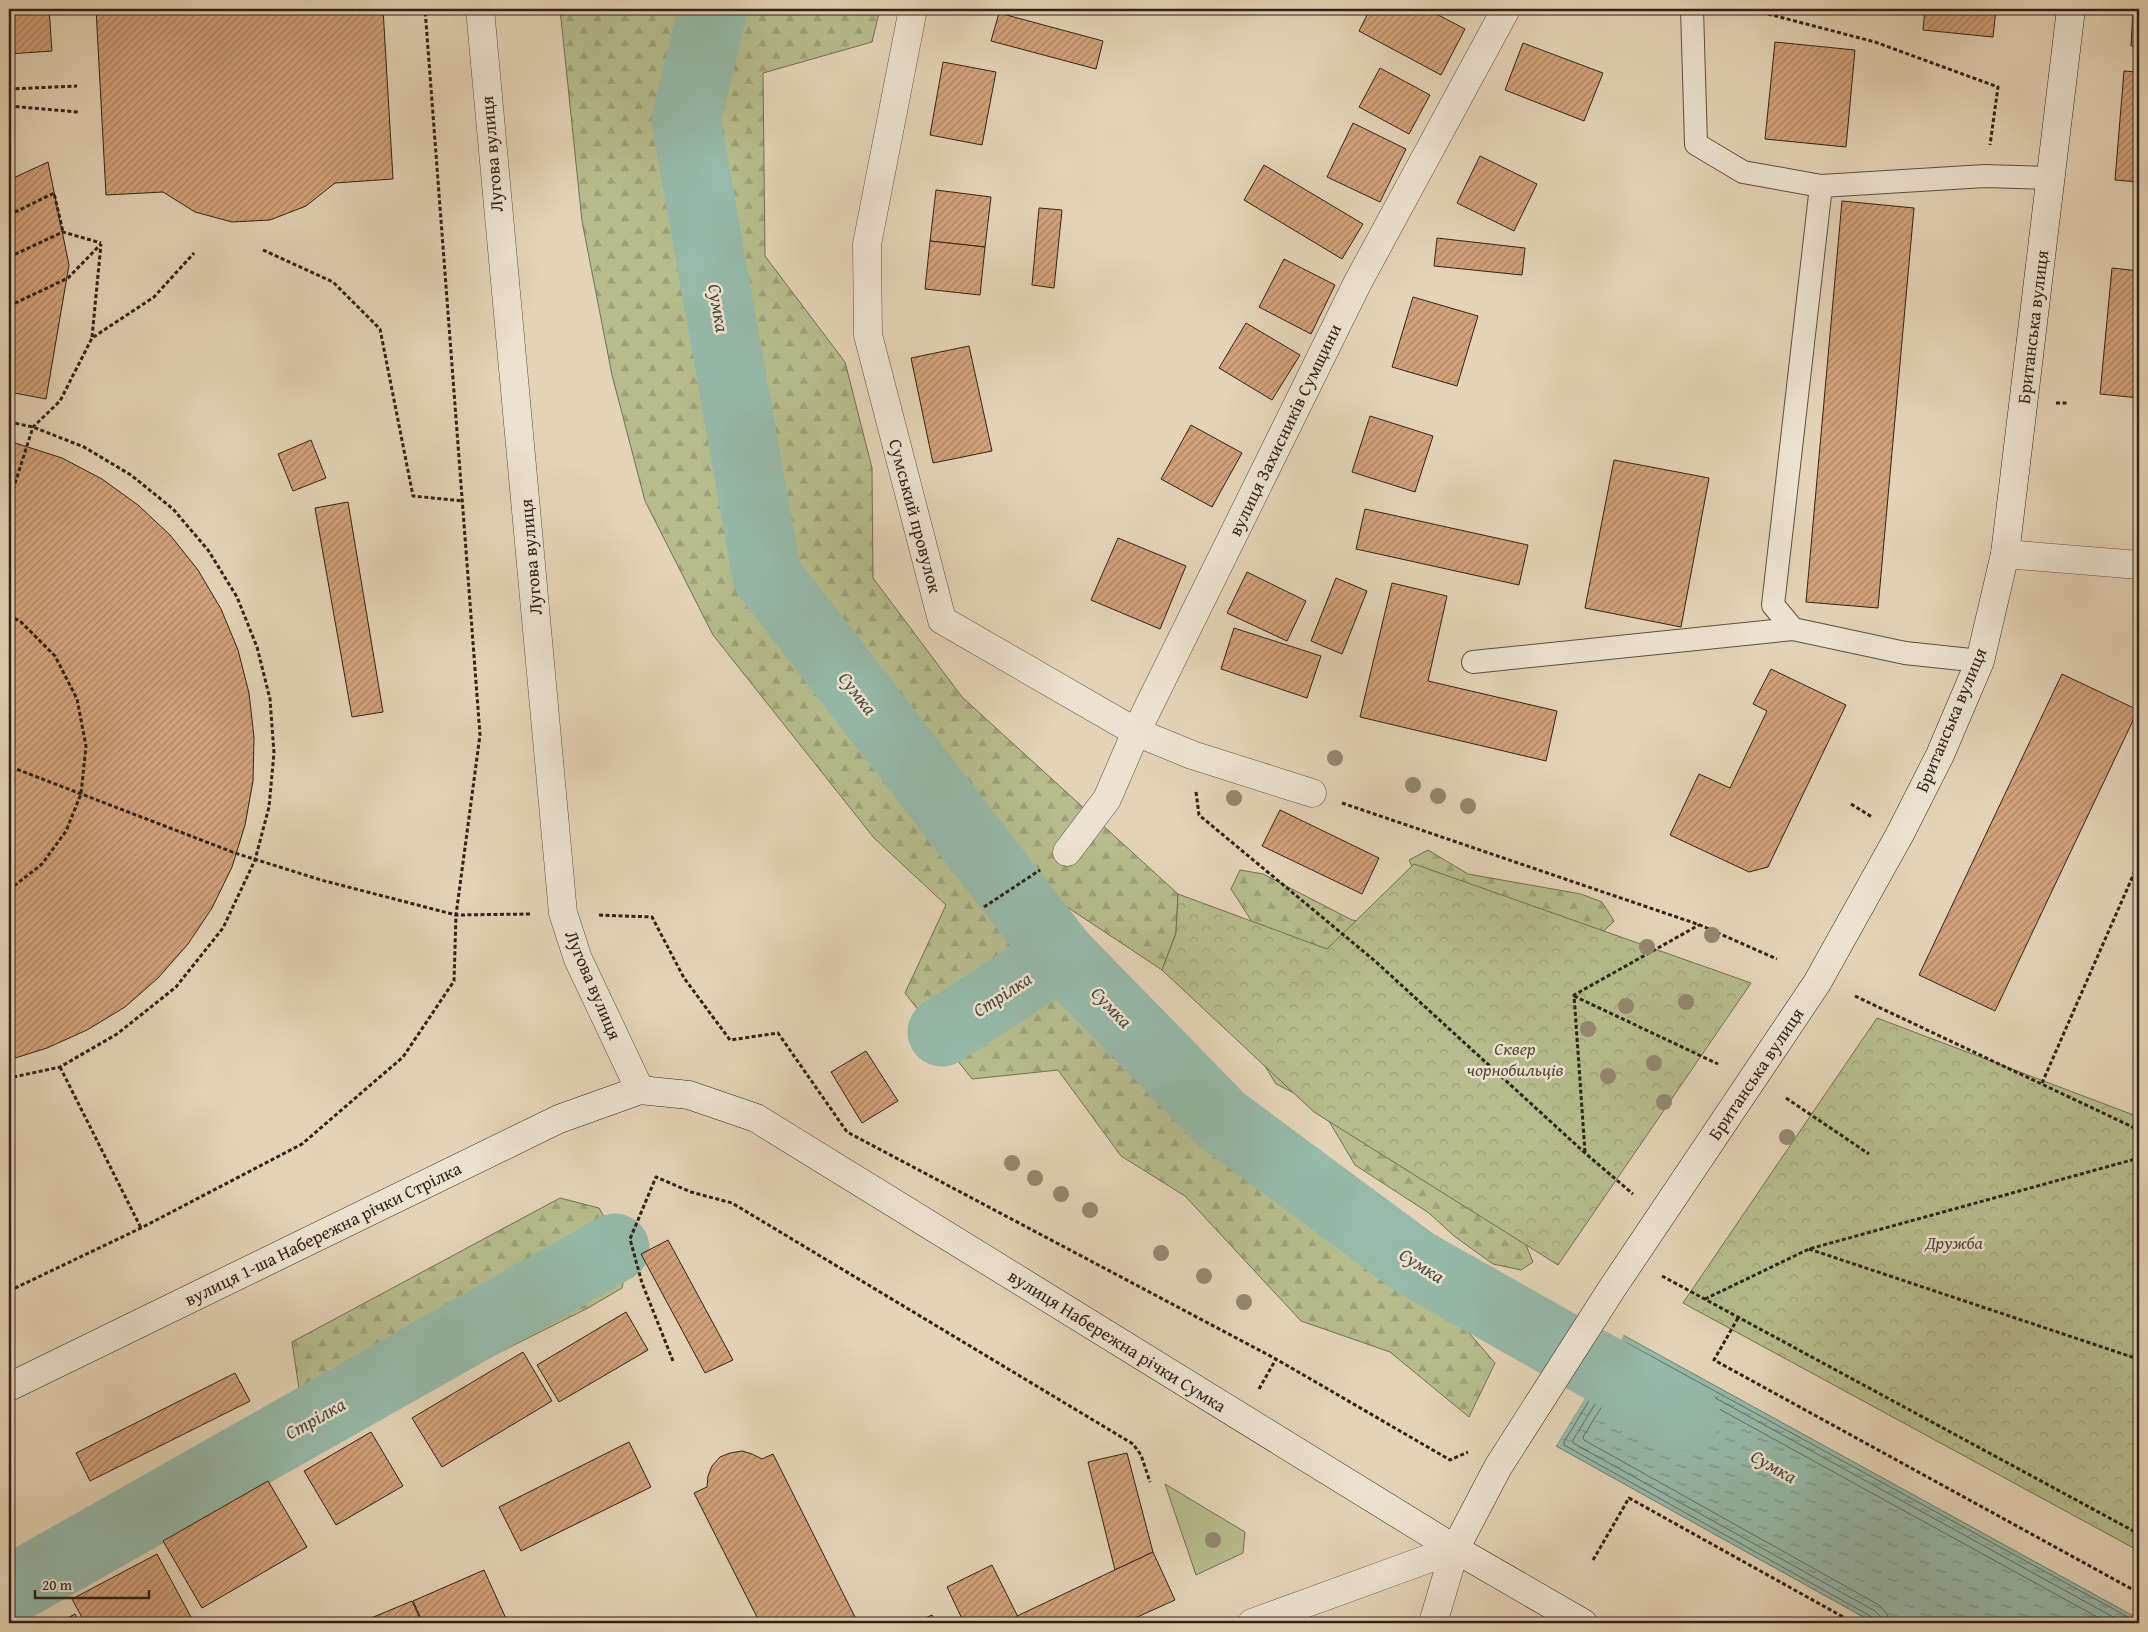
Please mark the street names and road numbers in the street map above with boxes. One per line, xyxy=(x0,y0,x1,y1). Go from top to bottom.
street label: Лугова вулиця xyxy=(473,95,510,213)
street label: Британська вулиця xyxy=(2010,249,2055,405)
street label: вулиця Захисників Сумщини xyxy=(1221,319,1348,541)
street label: Сумський провулок xyxy=(882,436,949,597)
street label: Лугова вулиця xyxy=(512,498,549,616)
street label: Британська вулиця xyxy=(1908,643,1993,796)
street label: Лугова вулиця xyxy=(558,926,629,1044)
street label: Британська вулиця xyxy=(1701,1002,1810,1145)
street label: вулиця 1-ша Набережна річки Стрілка xyxy=(180,1154,466,1313)
street label: вулиця Набережна річки Сумка xyxy=(1003,1262,1232,1419)

